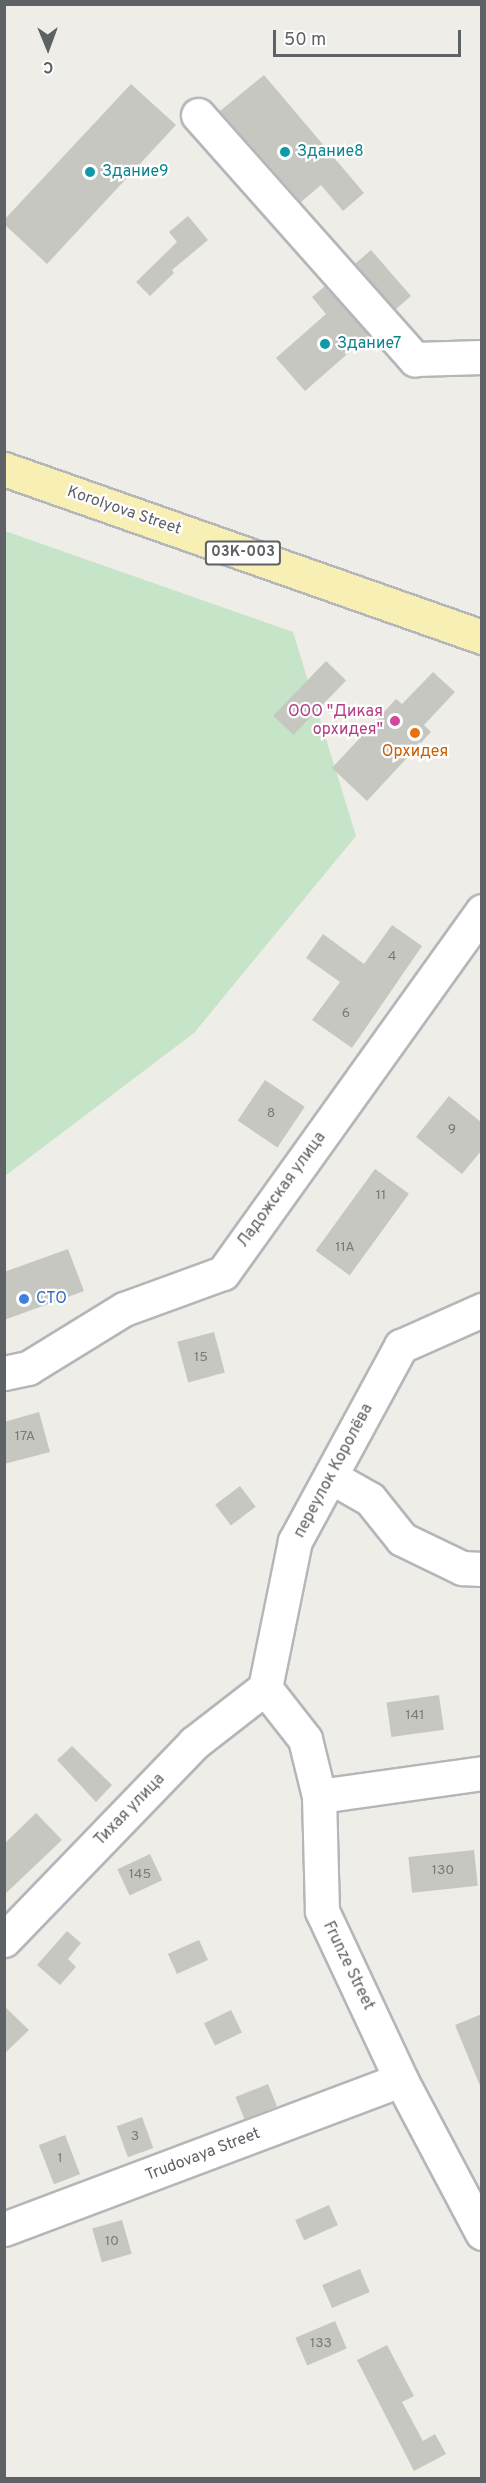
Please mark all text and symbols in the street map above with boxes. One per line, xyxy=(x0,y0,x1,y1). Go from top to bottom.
north arrow xyxy=(18,18,78,78)
scale bar xyxy=(276,18,464,56)
text: 50 m xyxy=(284,29,326,52)
text: С xyxy=(43,56,54,76)
place label: Здание8 xyxy=(297,142,364,162)
marker: Здание8 xyxy=(278,145,292,159)
place label: Здание9 xyxy=(102,162,169,182)
marker: Здание9 xyxy=(83,165,97,179)
place label: Здание7 xyxy=(337,334,401,354)
marker: Здание7 xyxy=(318,337,332,351)
street label: Korolyova Street xyxy=(64,483,184,539)
road number: 03К-003 xyxy=(204,541,282,565)
place label: ООО "Дикая орхидея" xyxy=(288,702,383,740)
marker: ООО "Дикая орхидея" xyxy=(388,714,402,728)
marker: Орхидея xyxy=(408,726,422,740)
place label: Орхидея xyxy=(382,742,448,762)
house number: 4 xyxy=(388,949,396,965)
house number: 6 xyxy=(342,1006,350,1022)
house number: 8 xyxy=(267,1106,275,1122)
house number: 9 xyxy=(448,1122,456,1138)
street label: Ладожская улица xyxy=(234,1129,330,1251)
house number: 11 xyxy=(376,1188,386,1204)
house number: 11А xyxy=(335,1240,355,1256)
place label: СТО xyxy=(36,1289,67,1309)
marker: СТО xyxy=(17,1292,31,1306)
house number: 15 xyxy=(194,1350,208,1366)
street label: переулок Королёва xyxy=(290,1401,378,1541)
house number: 17А xyxy=(15,1429,35,1445)
house number: 141 xyxy=(406,1708,424,1724)
street label: Тихая улица xyxy=(91,1770,169,1850)
house number: 130 xyxy=(432,1863,454,1879)
house number: 145 xyxy=(129,1867,151,1883)
street label: Frunze Street xyxy=(318,1919,378,2013)
street label: Trudovaya Street xyxy=(143,2124,263,2186)
house number: 3 xyxy=(131,2129,139,2145)
house number: 1 xyxy=(57,2151,63,2167)
house number: 10 xyxy=(105,2234,119,2250)
house number: 133 xyxy=(310,2336,332,2352)

